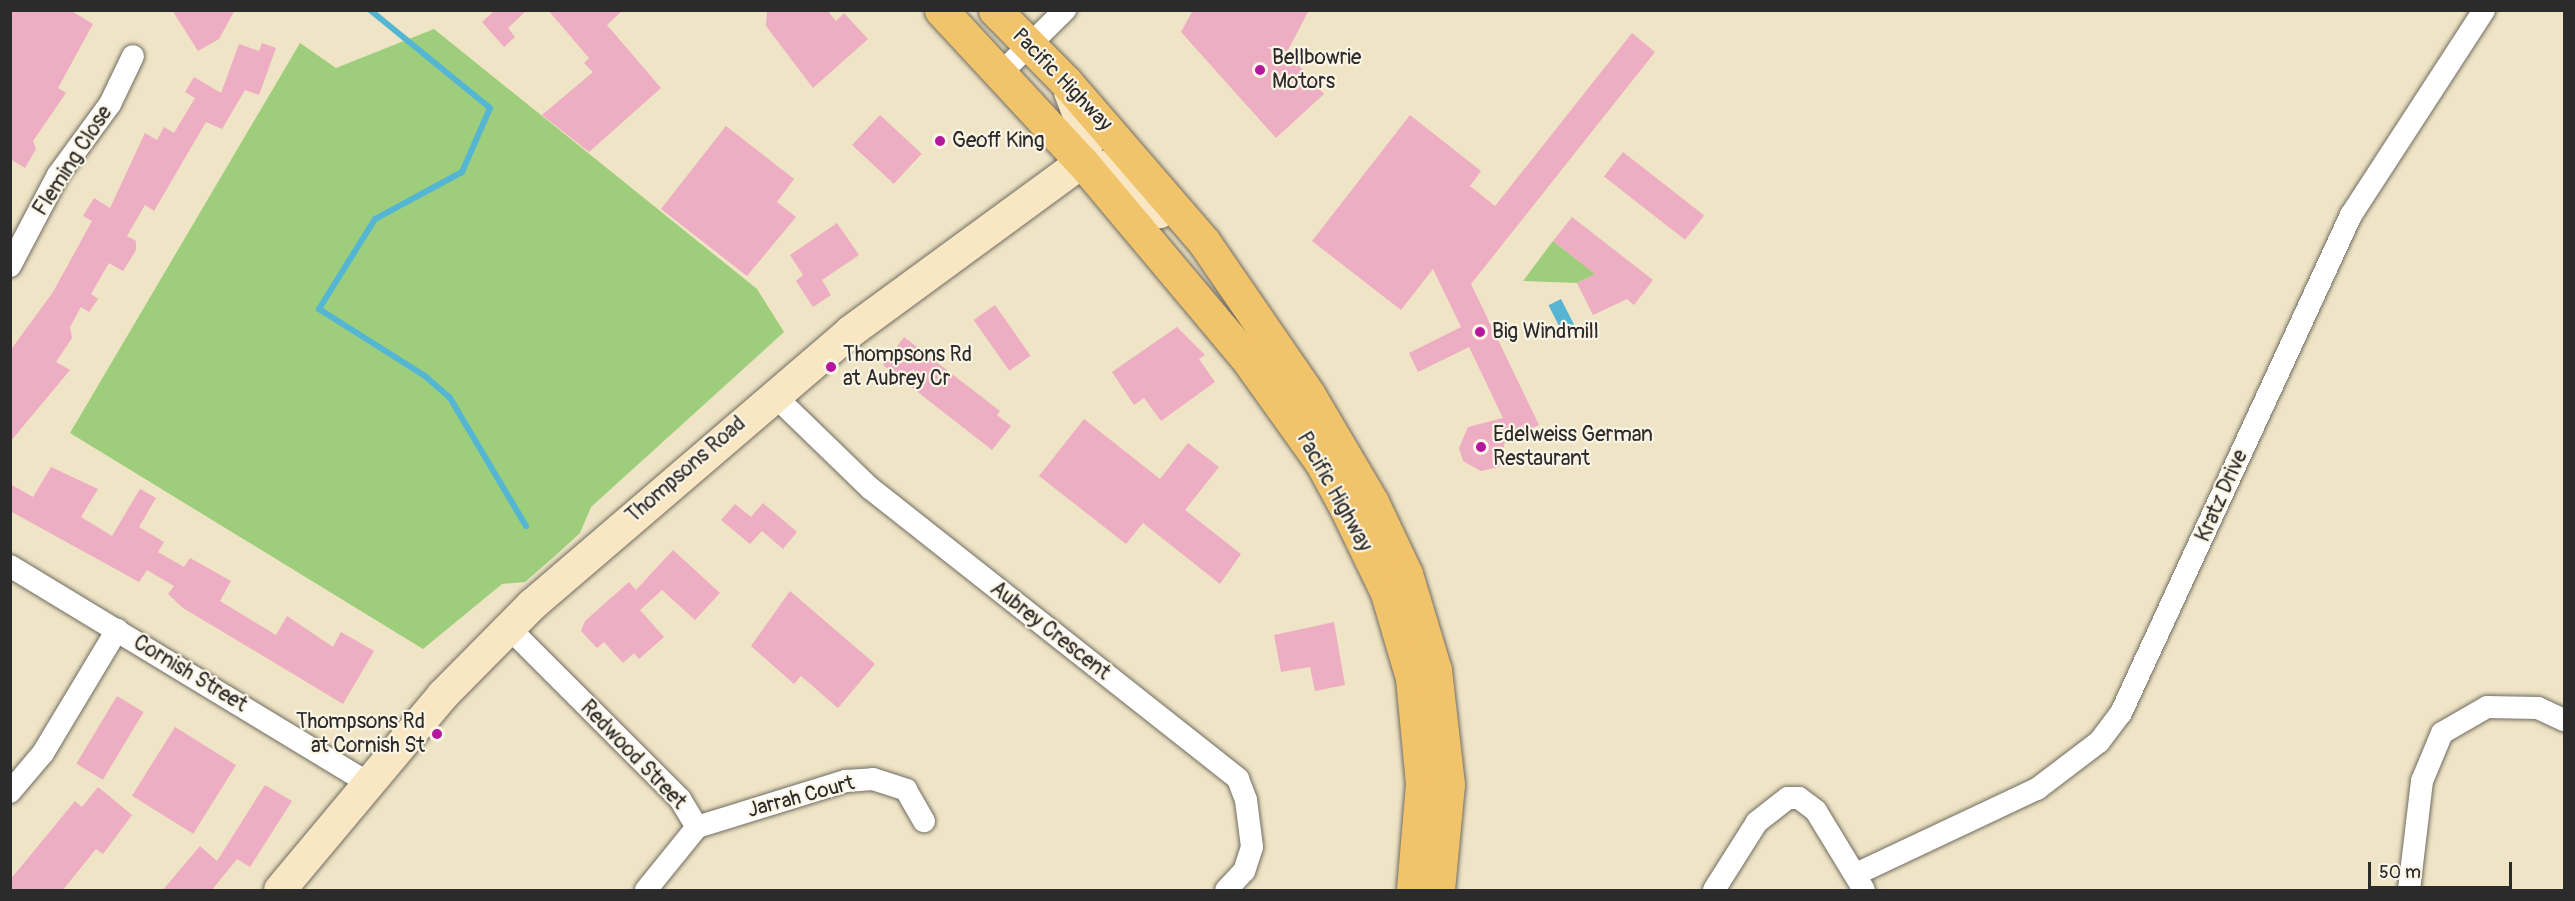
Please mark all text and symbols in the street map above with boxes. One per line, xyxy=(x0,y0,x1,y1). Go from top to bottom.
street label: Pacific Highway xyxy=(1007,23,1117,137)
place label: Bellbowrie Motors xyxy=(1272,45,1361,95)
marker: Bellbowrie Motors xyxy=(1253,63,1267,77)
street label: Fleming Close xyxy=(28,101,118,221)
place label: Geoff King xyxy=(952,128,1044,154)
marker: Geoff King xyxy=(933,134,947,148)
place label: Big Windmill xyxy=(1492,319,1599,345)
marker: Big Windmill xyxy=(1473,325,1487,339)
place label: Thompsons Rd at Aubrey Cr xyxy=(843,342,972,392)
marker: Thompsons Rd at Aubrey Cr xyxy=(824,360,838,374)
street label: Thompsons Road xyxy=(621,411,751,529)
place label: Edelweiss German Restaurant xyxy=(1493,422,1653,472)
street label: Pacific Highway xyxy=(1291,428,1377,556)
marker: Edelweiss German Restaurant xyxy=(1474,440,1488,454)
street label: Kratz Drive xyxy=(2191,446,2253,546)
street label: Aubrey Crescent xyxy=(985,576,1115,686)
street label: Cornish Street xyxy=(129,630,251,718)
street label: Redwood Street xyxy=(575,695,691,815)
place label: Thompsons Rd at Cornish St xyxy=(296,709,425,759)
marker: Thompsons Rd at Cornish St xyxy=(430,727,444,741)
street label: Jarrah Court xyxy=(745,771,857,823)
scale bar xyxy=(2371,850,2515,888)
text: 50 m xyxy=(2379,861,2421,884)

